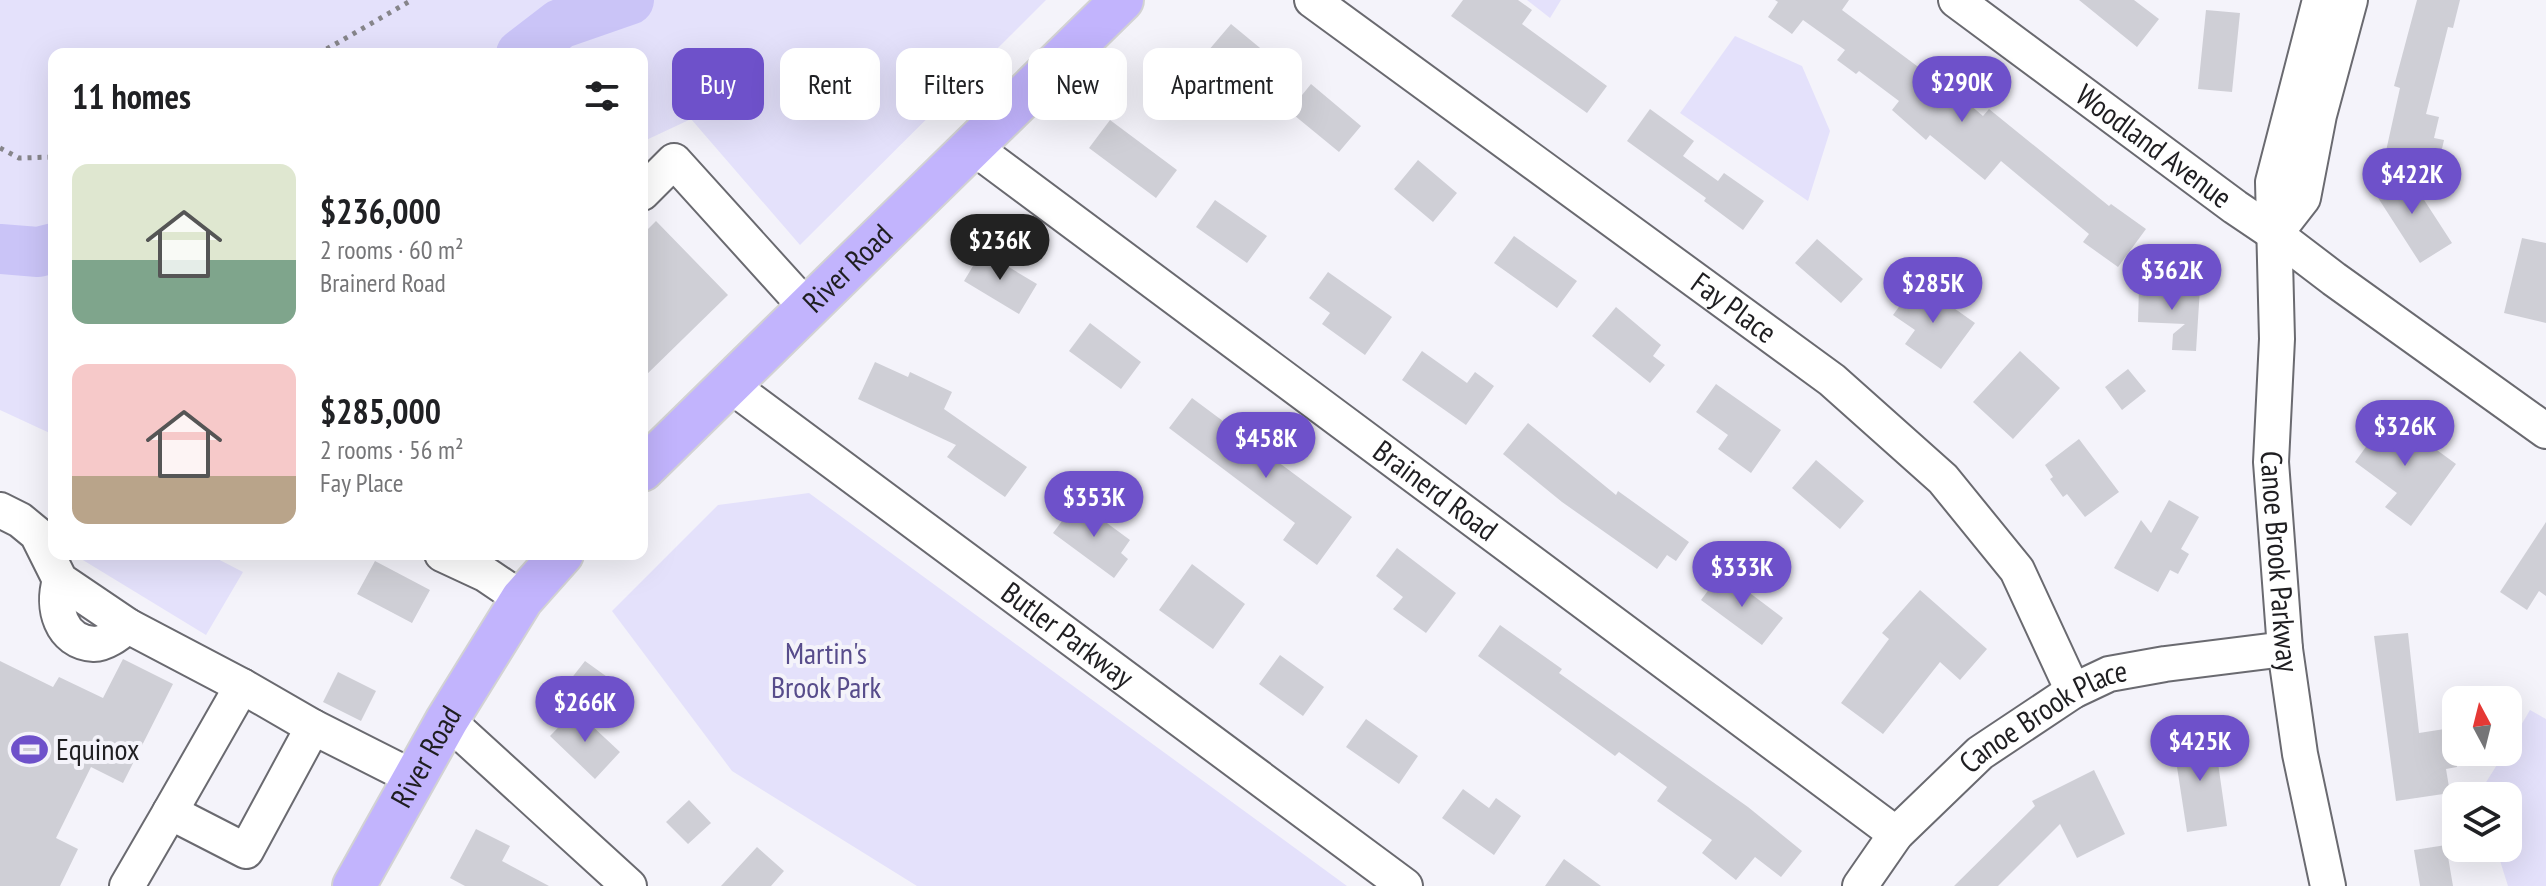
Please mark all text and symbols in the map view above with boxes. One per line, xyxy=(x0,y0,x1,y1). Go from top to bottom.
chip: Buy xyxy=(672,48,764,120)
chip: Rent xyxy=(780,48,880,120)
chip: Filters xyxy=(896,48,1012,120)
chip: New xyxy=(1028,48,1127,120)
chip: Apartment xyxy=(1143,48,1302,120)
pin: $290K xyxy=(1906,56,2018,124)
text: $290K xyxy=(1930,65,1994,98)
text: 11 homes xyxy=(72,74,191,118)
icon: filters xyxy=(580,74,624,118)
street label: Woodland Avenue xyxy=(2069,75,2240,216)
pin: $422K xyxy=(2356,148,2468,216)
text: $422K xyxy=(2380,157,2444,190)
text: $236,000 xyxy=(320,189,441,233)
icon: home xyxy=(136,196,232,292)
pin: $236K xyxy=(944,214,1056,282)
street label: River Road xyxy=(794,215,900,320)
text: $236K xyxy=(968,223,1032,256)
text: 2 rooms · 60 m² xyxy=(320,233,464,266)
pin: $362K xyxy=(2116,244,2228,312)
text: $362K xyxy=(2140,253,2204,286)
pin: $285K xyxy=(1877,257,1989,325)
street label: Fay Place xyxy=(1684,263,1785,351)
text: Brainerd Road xyxy=(320,266,446,299)
text: $285K xyxy=(1901,266,1965,299)
text: $285,000 xyxy=(320,389,441,433)
icon: home xyxy=(136,396,232,492)
pin: $326K xyxy=(2349,400,2461,468)
text: $326K xyxy=(2373,409,2437,442)
pin: $458K xyxy=(1210,412,1322,480)
text: $458K xyxy=(1234,421,1298,454)
street label: Brainerd Road xyxy=(1366,431,1506,549)
text: 2 rooms · 56 m² xyxy=(320,433,464,466)
street label: Canoe Brook Parkway xyxy=(2253,450,2309,675)
text: Fay Place xyxy=(320,466,403,499)
pin: $353K xyxy=(1038,471,1150,539)
text: $353K xyxy=(1062,480,1126,513)
pin: $333K xyxy=(1686,541,1798,609)
text: $333K xyxy=(1710,550,1774,583)
street label: Butler Parkway xyxy=(994,572,1143,696)
park label: Martin's Brook Park xyxy=(771,633,881,706)
street label: Canoe Brook Place xyxy=(1950,650,2130,781)
pin: $266K xyxy=(529,676,641,744)
text: $266K xyxy=(553,685,617,718)
north arrow xyxy=(2442,686,2522,766)
map controls xyxy=(2442,686,2522,862)
street label: River Road xyxy=(381,698,469,814)
pin: $425K xyxy=(2144,715,2256,783)
text: $425K xyxy=(2168,724,2232,757)
place label: Equinox xyxy=(56,729,139,768)
sports icon: Equinox xyxy=(11,731,49,769)
button: layers xyxy=(2442,782,2522,862)

